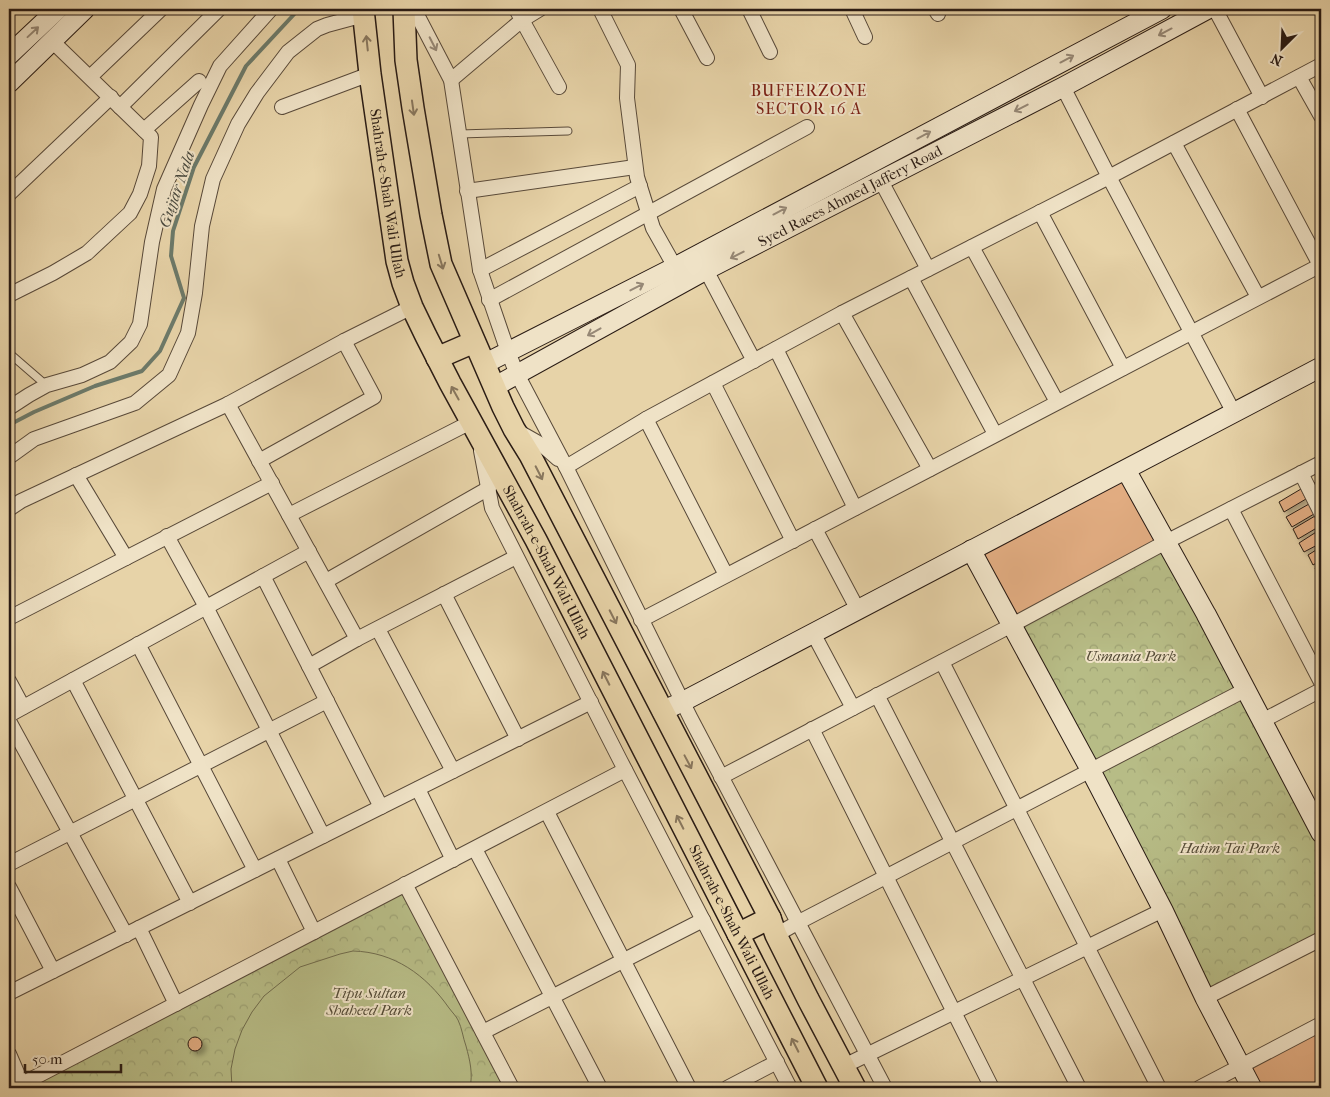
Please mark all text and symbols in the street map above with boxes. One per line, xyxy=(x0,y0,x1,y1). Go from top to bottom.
north arrow xyxy=(1258,22,1308,72)
one-way arrow xyxy=(27,26,40,38)
one-way arrow xyxy=(1158,28,1173,37)
one-way arrow xyxy=(362,35,371,51)
one-way arrow xyxy=(428,37,438,52)
text: N xyxy=(1268,49,1285,69)
one-way arrow xyxy=(1059,53,1074,63)
district label: BUFFERZONE SECTOR 16 A xyxy=(751,81,867,118)
one-way arrow xyxy=(408,100,418,116)
one-way arrow xyxy=(1014,103,1029,113)
street label: Shahrah-e-Shah Wali Ullah xyxy=(366,107,410,281)
one-way arrow xyxy=(916,130,931,140)
street label: Syed Raees Ahmed Jaffery Road xyxy=(755,141,946,251)
water label: Gujjar Nala xyxy=(155,148,198,230)
one-way arrow xyxy=(773,206,787,216)
one-way arrow xyxy=(730,250,745,260)
one-way arrow xyxy=(437,254,447,270)
one-way arrow xyxy=(629,282,644,292)
one-way arrow xyxy=(586,327,601,337)
one-way arrow xyxy=(450,385,460,400)
one-way arrow xyxy=(534,465,544,480)
street label: Shahrah-e-Shah Wali Ullah xyxy=(499,482,594,642)
one-way arrow xyxy=(609,609,618,624)
park label: Usmania Park xyxy=(1086,647,1177,665)
one-way arrow xyxy=(601,671,610,686)
one-way arrow xyxy=(683,754,693,769)
one-way arrow xyxy=(675,815,685,830)
park label: Hatim Tai Park xyxy=(1179,839,1280,857)
street label: Shahrah-e-Shah Wali Ullah xyxy=(685,842,779,1003)
park label: Tipu Sultan Shaheed Park xyxy=(325,984,412,1019)
one-way arrow xyxy=(790,1038,799,1053)
scale bar xyxy=(25,1042,121,1074)
text: 50 m xyxy=(32,1050,63,1068)

